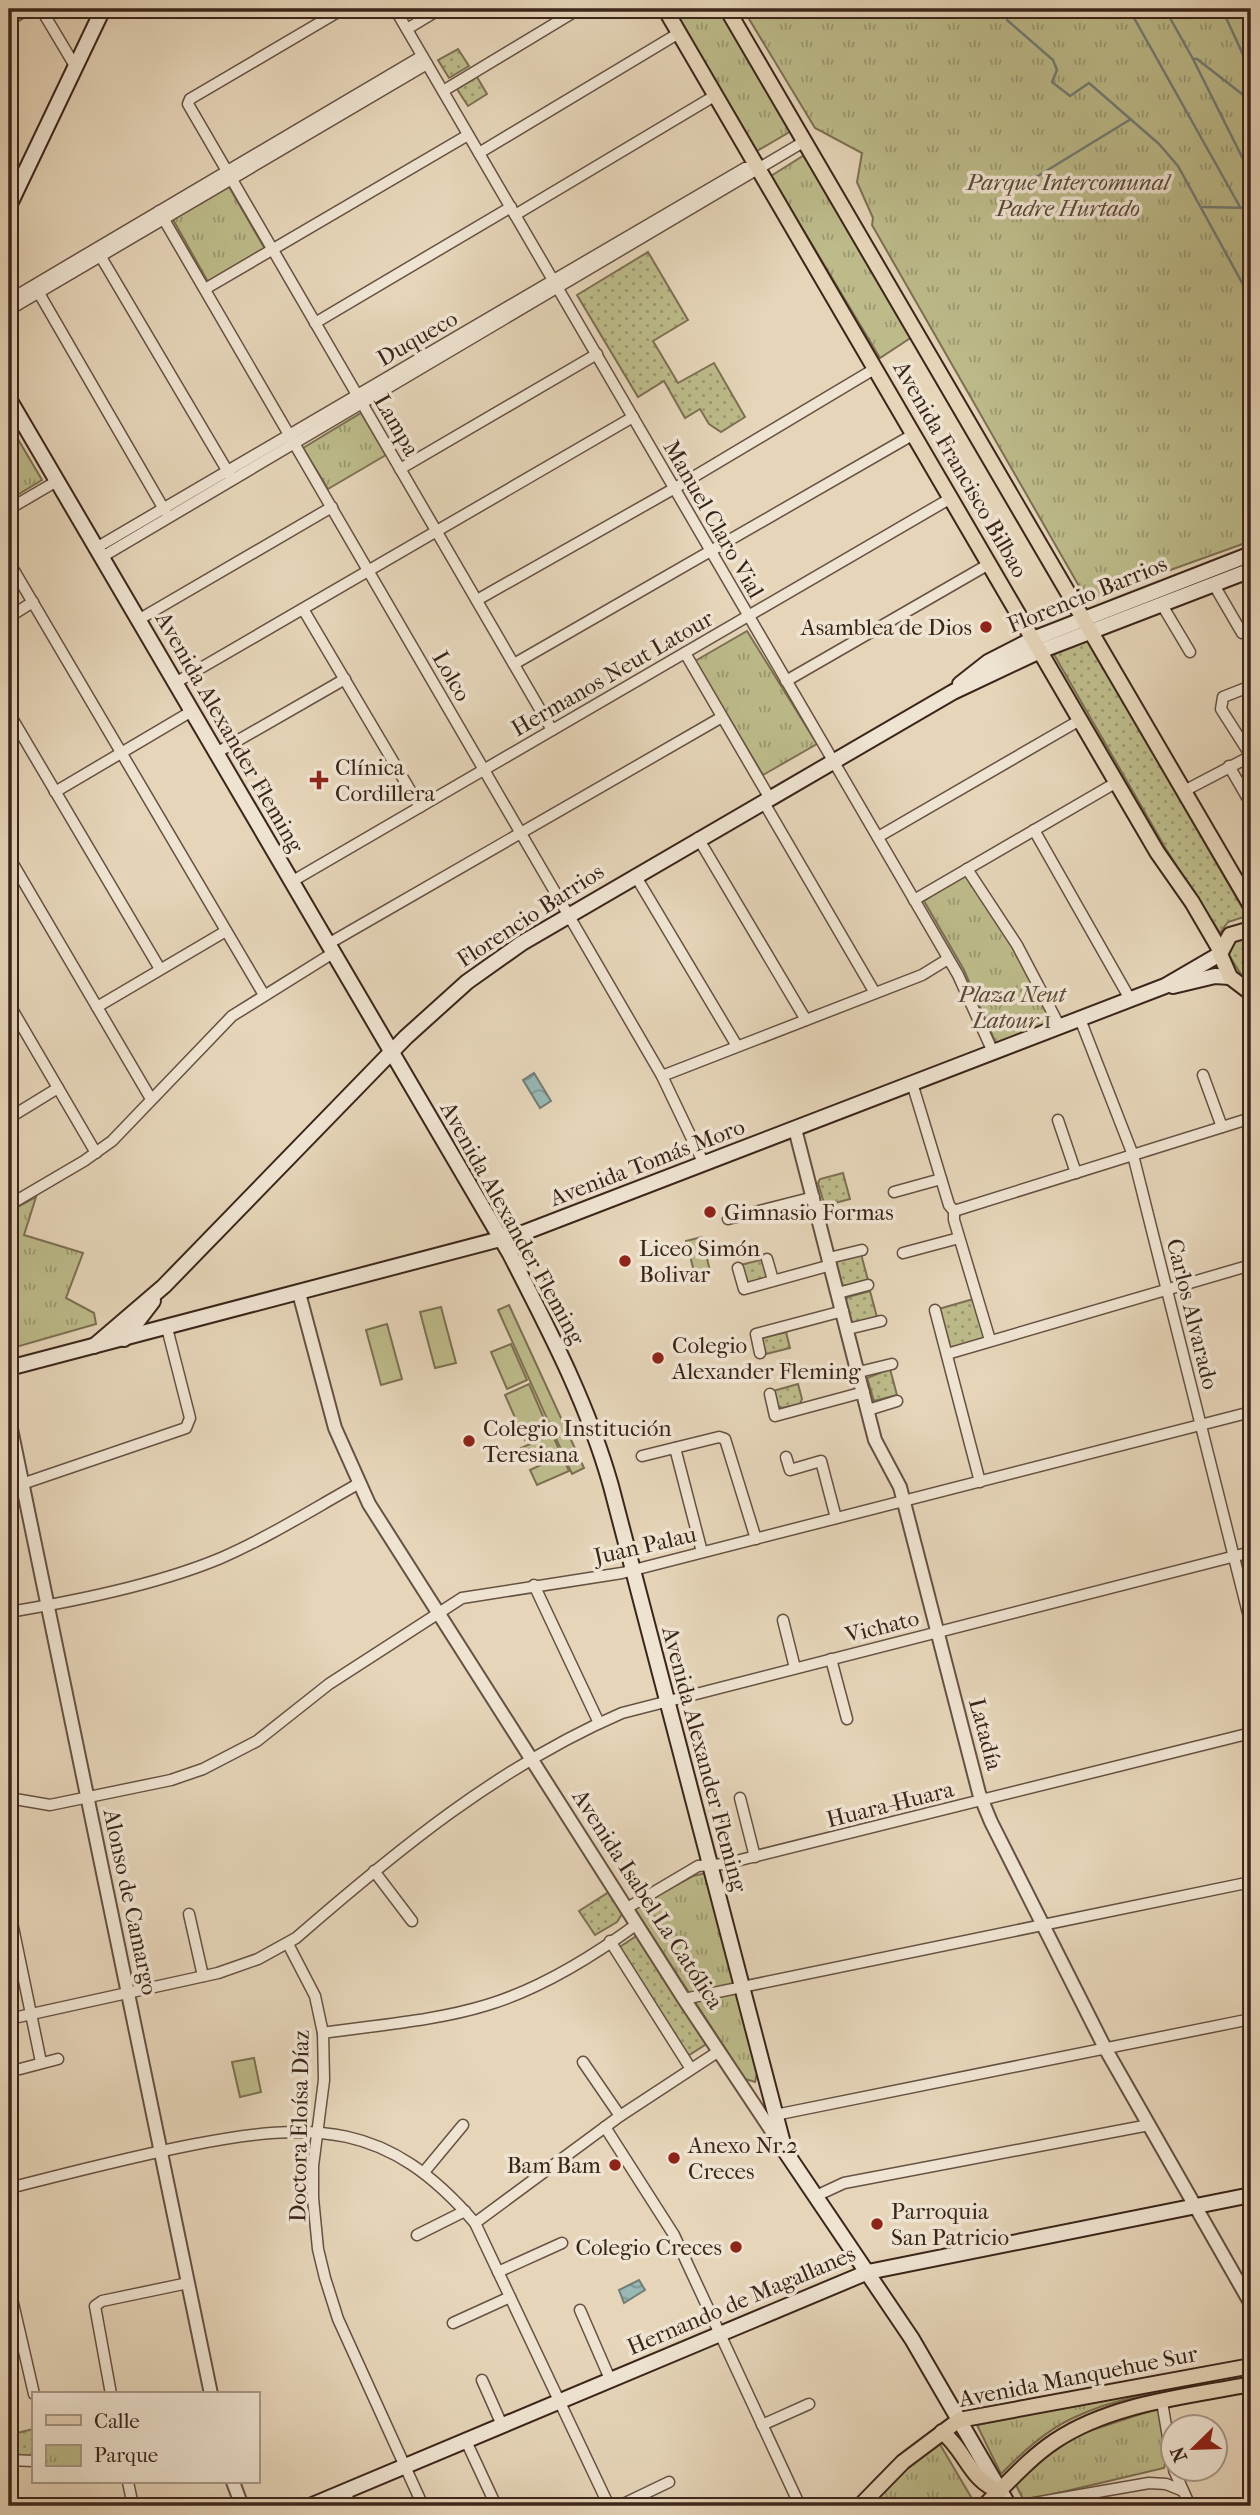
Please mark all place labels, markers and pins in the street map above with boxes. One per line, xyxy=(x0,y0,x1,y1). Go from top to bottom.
place label: Asamblea de Dios xyxy=(800,614,972,641)
marker: Asamblea de Dios xyxy=(978,619,994,635)
place label: Clínica Cordillera xyxy=(335,754,436,807)
marker: Clínica Cordillera xyxy=(309,770,329,790)
place label: Gimnasio Formas xyxy=(724,1199,894,1226)
marker: Gimnasio Formas xyxy=(702,1204,718,1220)
place label: Liceo Simón Bolivar xyxy=(639,1235,761,1288)
marker: Liceo Simón Bolivar xyxy=(617,1253,633,1269)
place label: Colegio Alexander Fleming xyxy=(671,1332,861,1385)
marker: Colegio Alexander Fleming xyxy=(650,1350,666,1366)
place label: Colegio Institución Teresiana xyxy=(483,1415,672,1468)
marker: Colegio Institución Teresiana xyxy=(461,1433,477,1449)
place label: Anexo Nr.2 Creces xyxy=(687,2132,798,2185)
marker: Anexo Nr.2 Creces xyxy=(666,2150,682,2166)
place label: Bam Bam xyxy=(507,2152,601,2179)
marker: Bam Bam xyxy=(607,2157,623,2173)
place label: Parroquia San Patricio xyxy=(891,2198,1009,2251)
marker: Parroquia San Patricio xyxy=(869,2216,885,2232)
place label: Colegio Creces xyxy=(575,2234,722,2261)
marker: Colegio Creces xyxy=(728,2239,744,2255)

